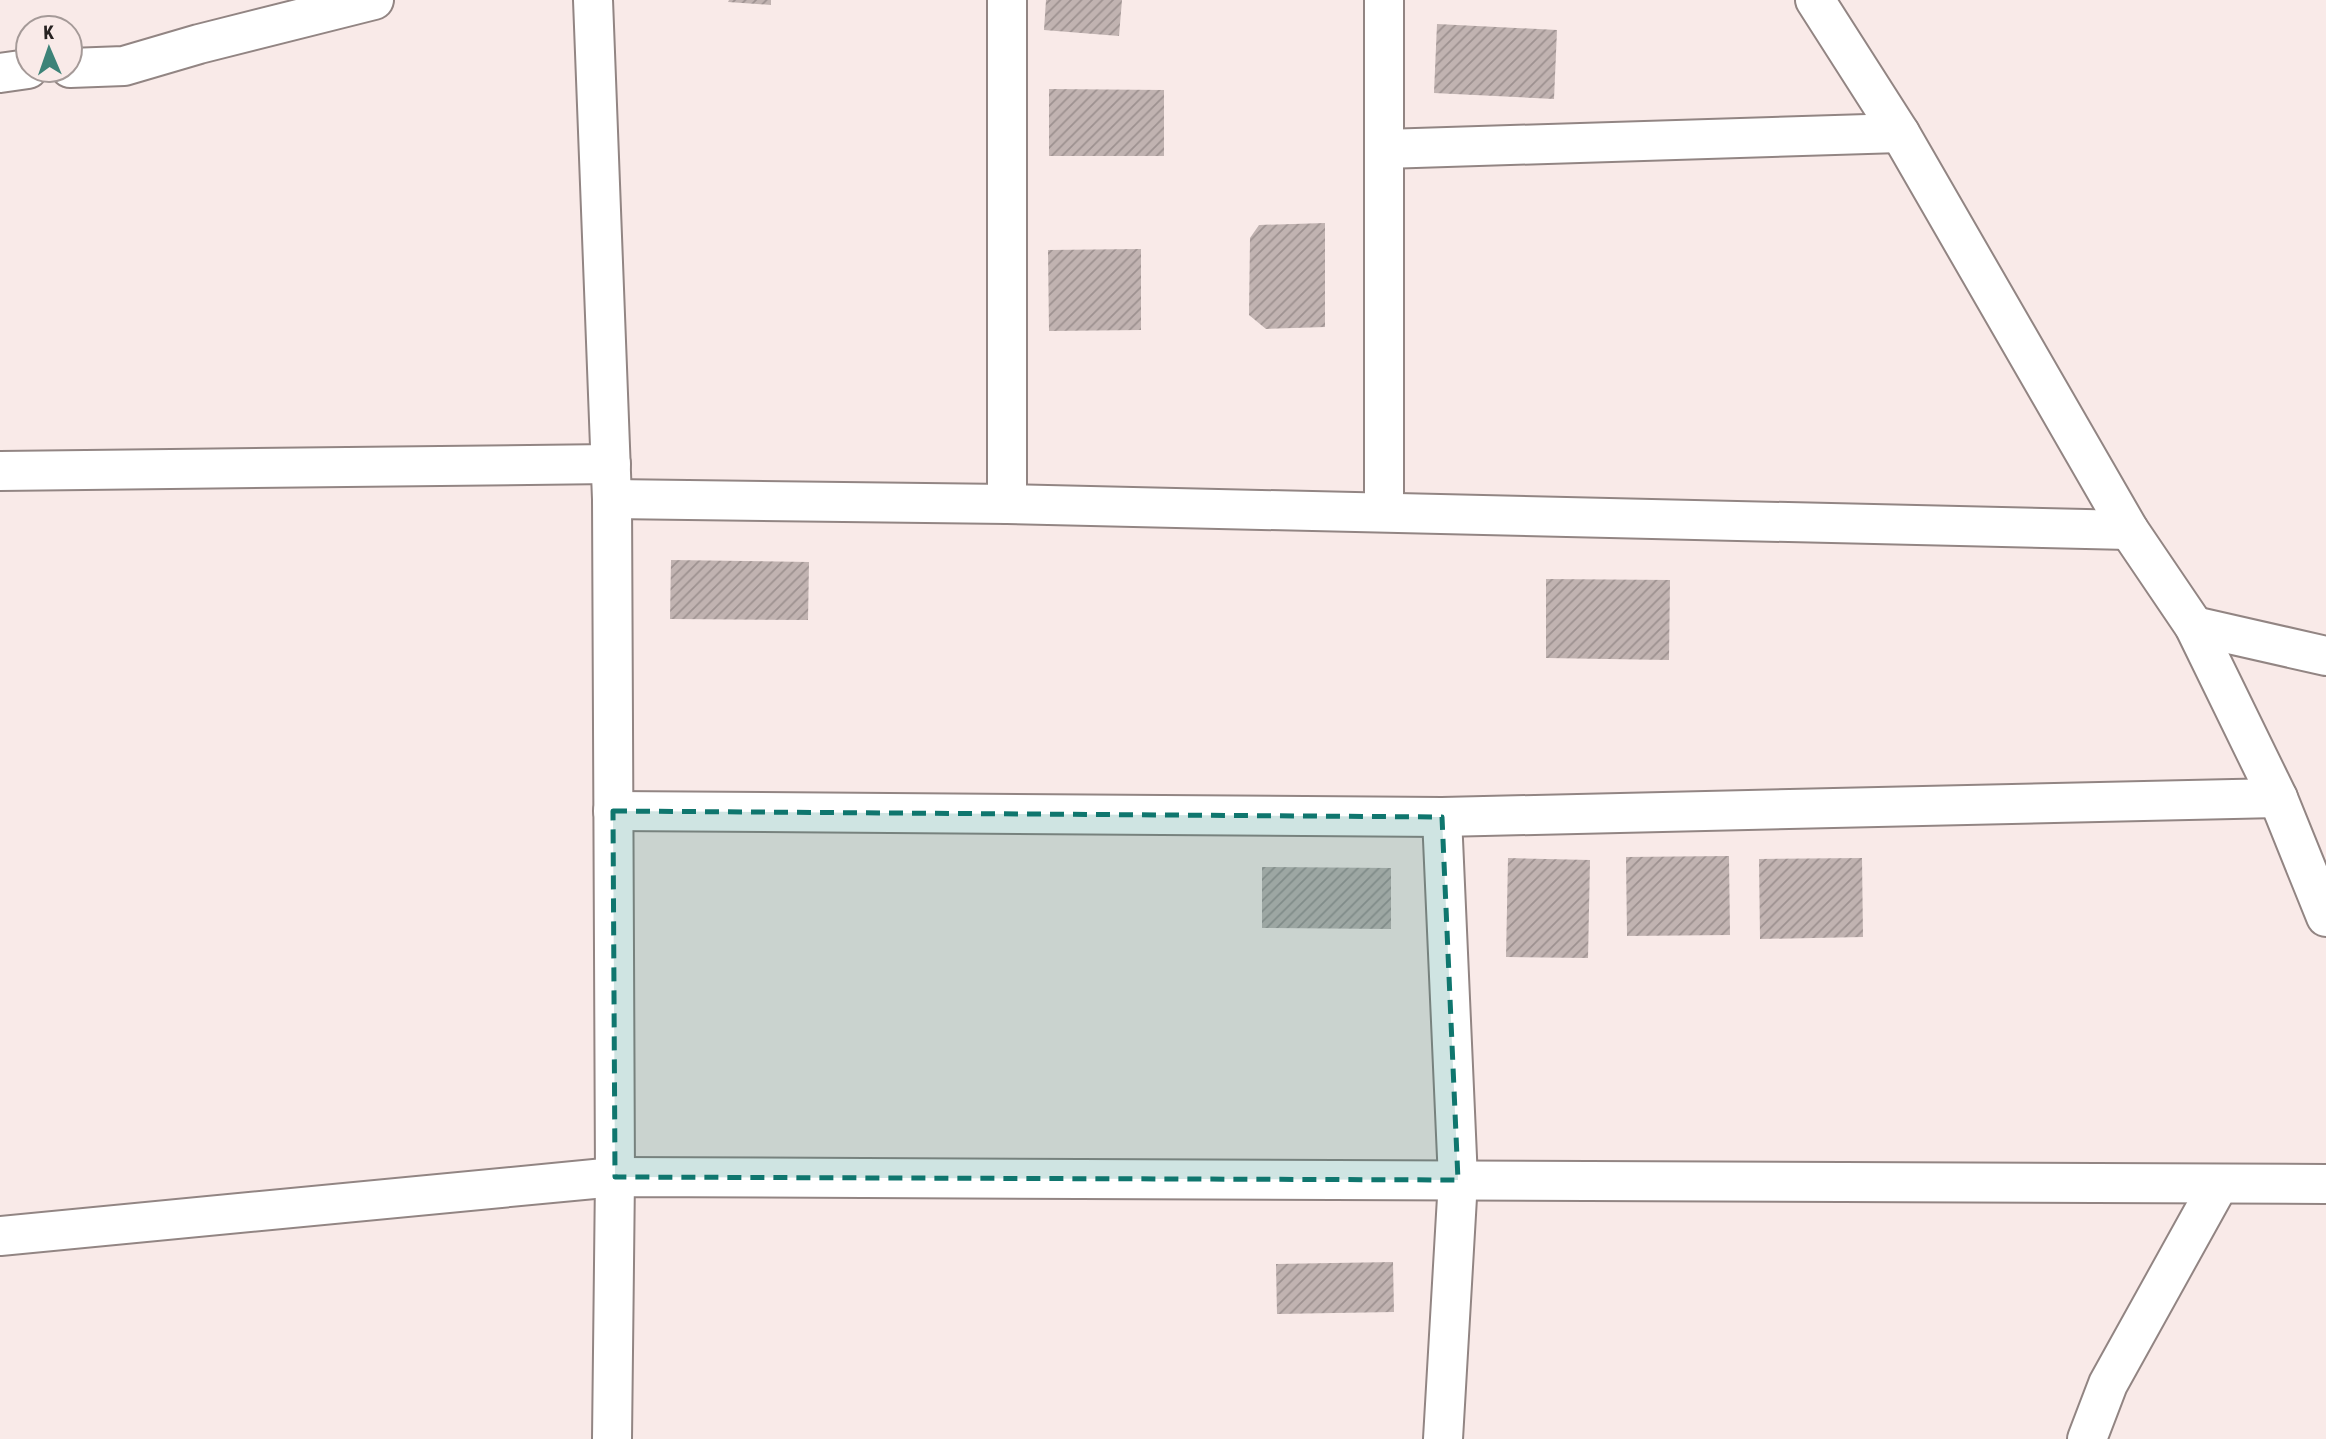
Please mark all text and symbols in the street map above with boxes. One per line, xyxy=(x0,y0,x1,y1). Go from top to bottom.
north arrow xyxy=(14,14,84,84)
text: K xyxy=(43,21,55,44)

